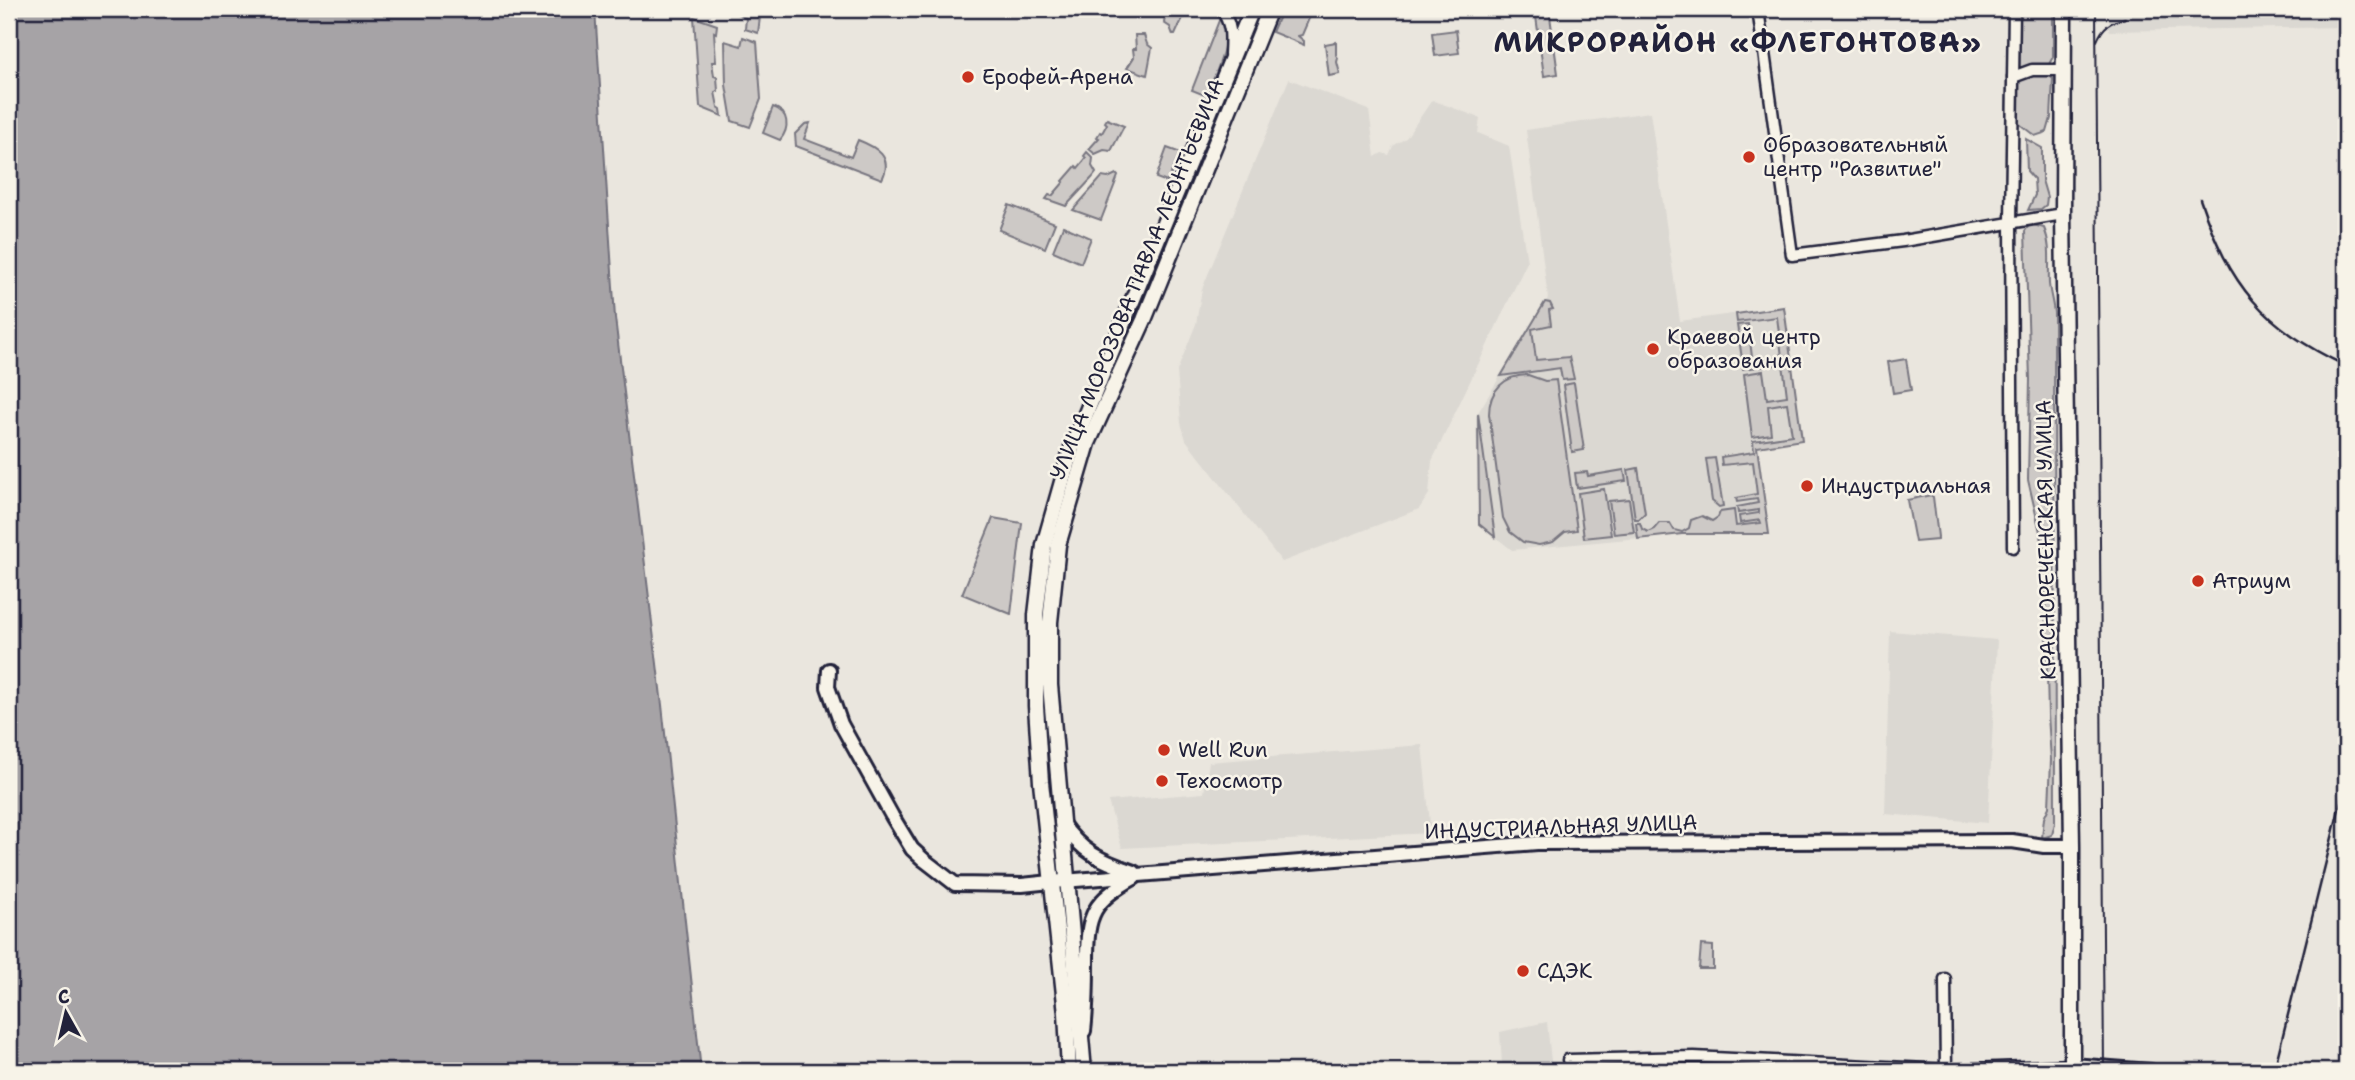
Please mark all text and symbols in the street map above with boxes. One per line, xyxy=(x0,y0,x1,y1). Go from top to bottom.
district label: МИКРОРАЙОН «ФЛЕГОНТОВА» xyxy=(1493,23,1983,61)
place label: Ерофей-Арена xyxy=(982,63,1133,91)
marker: Ерофей-Арена xyxy=(960,69,976,85)
street label: УЛИЦА МОРОЗОВА ПАВЛА ЛЕОНТЬЕВИЧА xyxy=(1043,74,1231,484)
place label: Образовательный центр "Развитие" xyxy=(1763,131,1948,183)
marker: Образовательный центр "Развитие" xyxy=(1741,149,1757,165)
place label: Краевой центр образования xyxy=(1667,323,1821,375)
marker: Краевой центр образования xyxy=(1645,341,1661,357)
street label: КРАСНОРЕЧЕНСКАЯ УЛИЦА xyxy=(2030,400,2062,680)
place label: Индустриальная xyxy=(1821,472,1991,500)
marker: Индустриальная xyxy=(1799,478,1815,494)
place label: Атриум xyxy=(2212,567,2291,595)
marker: Атриум xyxy=(2190,573,2206,589)
place label: Well Run xyxy=(1178,736,1268,764)
marker: Well Run xyxy=(1156,742,1172,758)
place label: Техосмотр xyxy=(1176,767,1283,795)
marker: Техосмотр xyxy=(1154,773,1170,789)
street label: ИНДУСТРИАЛЬНАЯ УЛИЦА xyxy=(1424,808,1698,846)
place label: СДЭК xyxy=(1537,957,1593,985)
marker: СДЭК xyxy=(1515,963,1531,979)
north arrow xyxy=(32,978,102,1048)
text: С xyxy=(56,983,71,1010)

